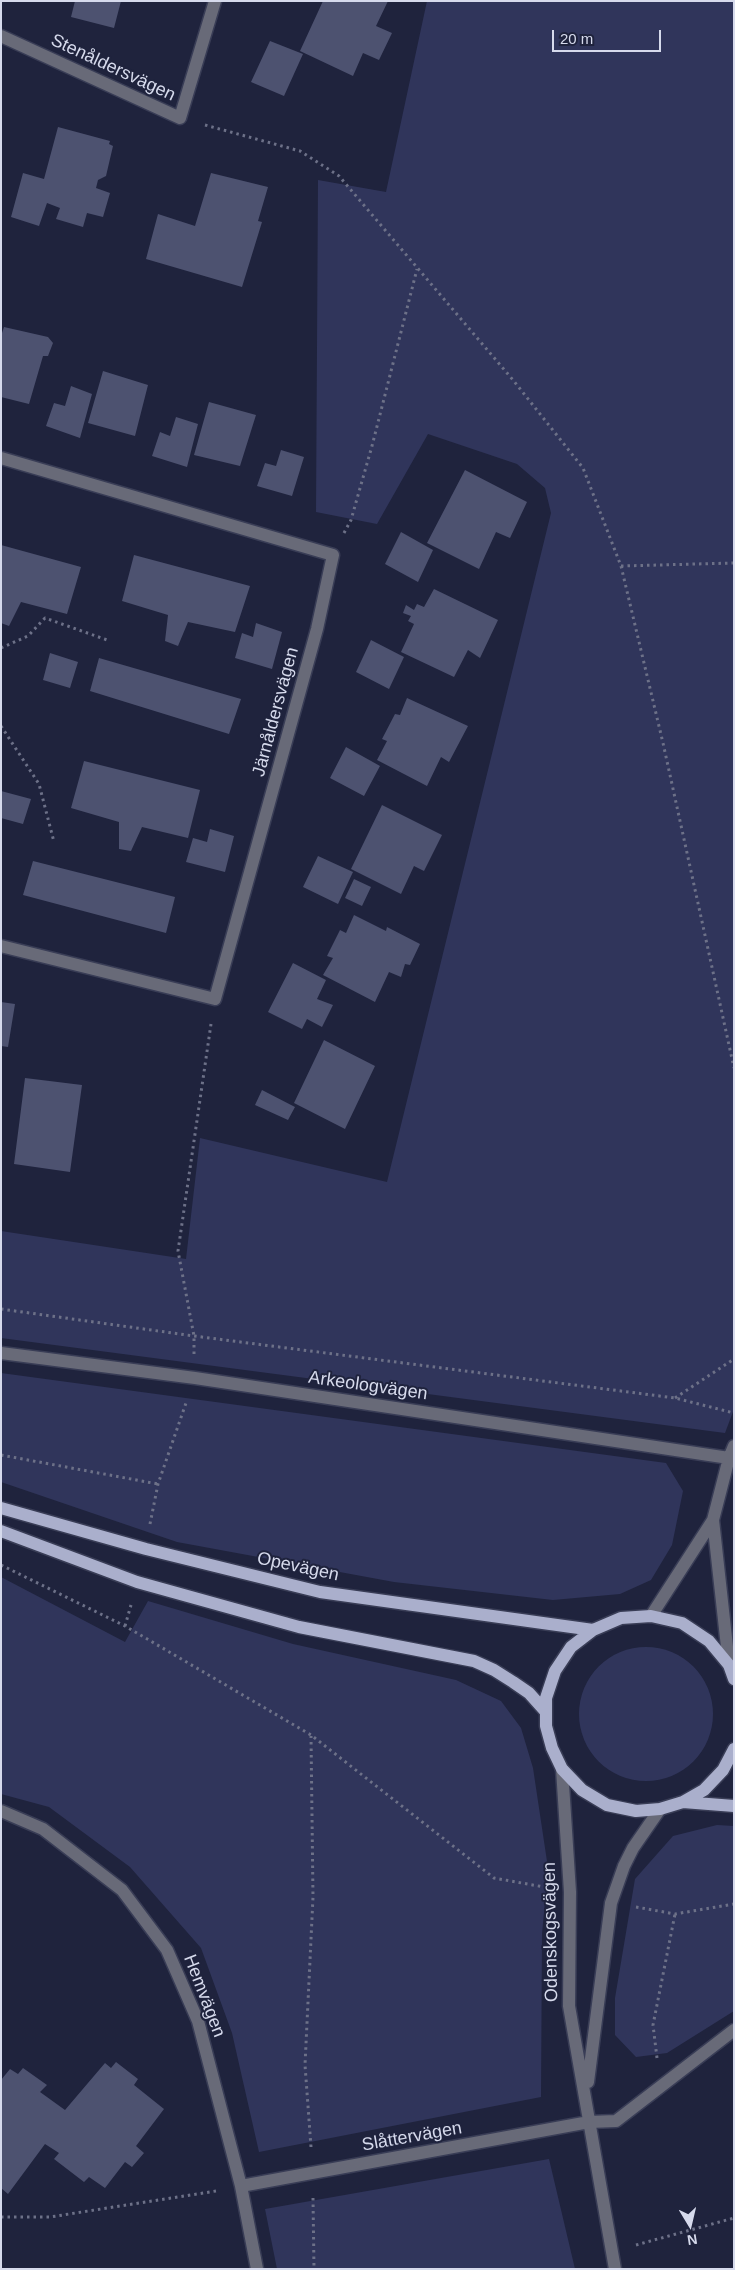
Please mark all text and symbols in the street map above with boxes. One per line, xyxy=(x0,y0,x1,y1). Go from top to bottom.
scale bar xyxy=(555,20,664,52)
street label: Stenåldersvägen xyxy=(47,30,179,106)
text: 20 m xyxy=(560,30,593,47)
street label: Järnåldersvägen xyxy=(248,645,304,779)
street label: Arkeologvägen xyxy=(307,1367,429,1405)
street label: Opevägen xyxy=(255,1548,341,1586)
street label: Odenskogsvägen xyxy=(539,1862,563,2002)
street label: Hemvägen xyxy=(178,1951,230,2041)
street label: Slåttervägen xyxy=(360,2118,464,2156)
north arrow xyxy=(665,2200,715,2250)
text: N xyxy=(686,2231,699,2249)

